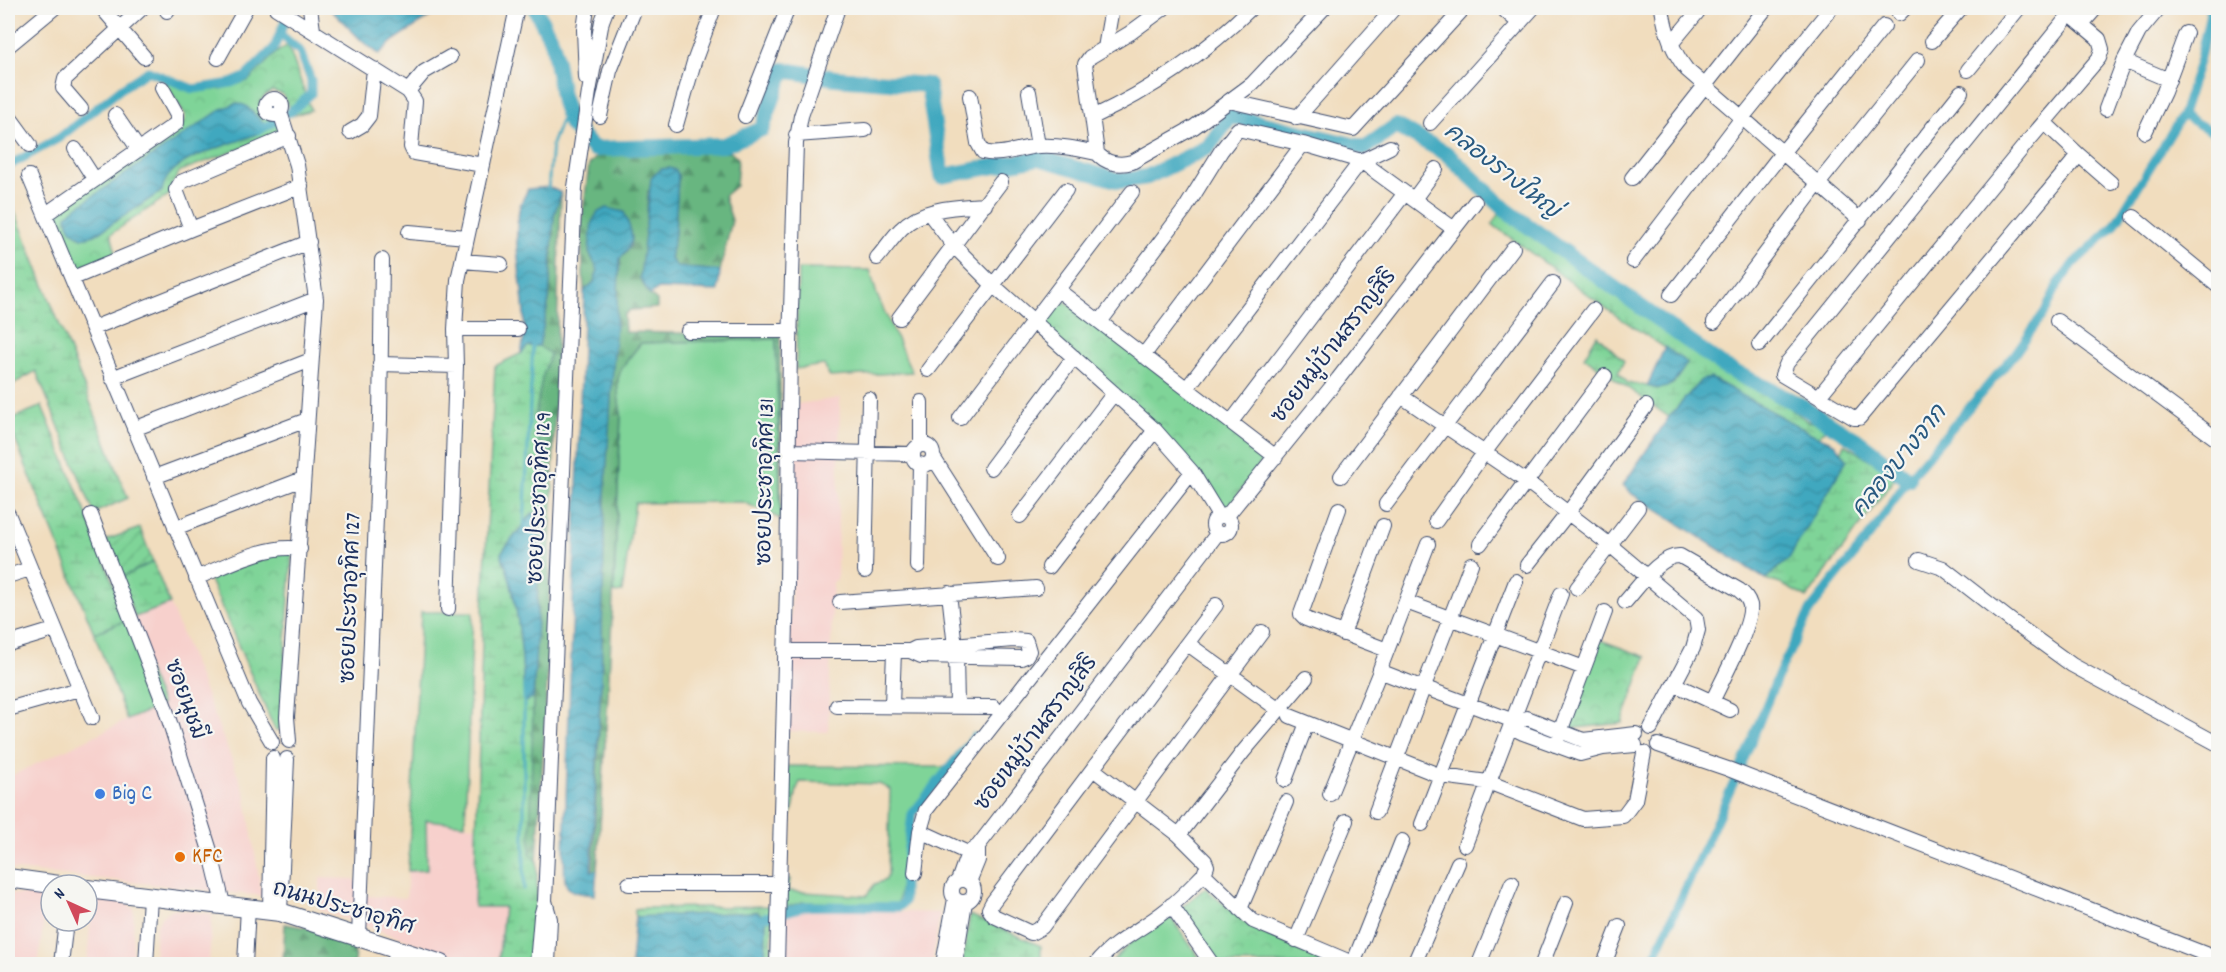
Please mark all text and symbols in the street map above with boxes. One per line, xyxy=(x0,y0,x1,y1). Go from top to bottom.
water label: คลองรางใหญ่ xyxy=(1436,114,1571,231)
street label: ซอยหมู่บ้านสราญสิริ xyxy=(1263,262,1405,431)
water label: คลองบางจาก xyxy=(1844,397,1957,526)
street label: ซอยประชาอุทิศ 131 xyxy=(749,398,784,566)
street label: ซอยประชาอุทิศ 129 xyxy=(520,411,561,585)
street label: ซอยประชาอุทิศ 127 xyxy=(333,512,370,684)
street label: ซอยหมู่บ้านสราญสิริ xyxy=(966,648,1106,818)
street label: ซอยนุชมี xyxy=(155,655,214,745)
place label: Big C xyxy=(112,779,152,810)
marker: Big C xyxy=(93,787,107,801)
place label: KFC xyxy=(192,842,223,873)
marker: KFC xyxy=(173,850,187,864)
north arrow xyxy=(39,873,99,933)
street label: ถนนประชาอุทิศ xyxy=(269,873,419,945)
text: N xyxy=(49,883,71,905)

